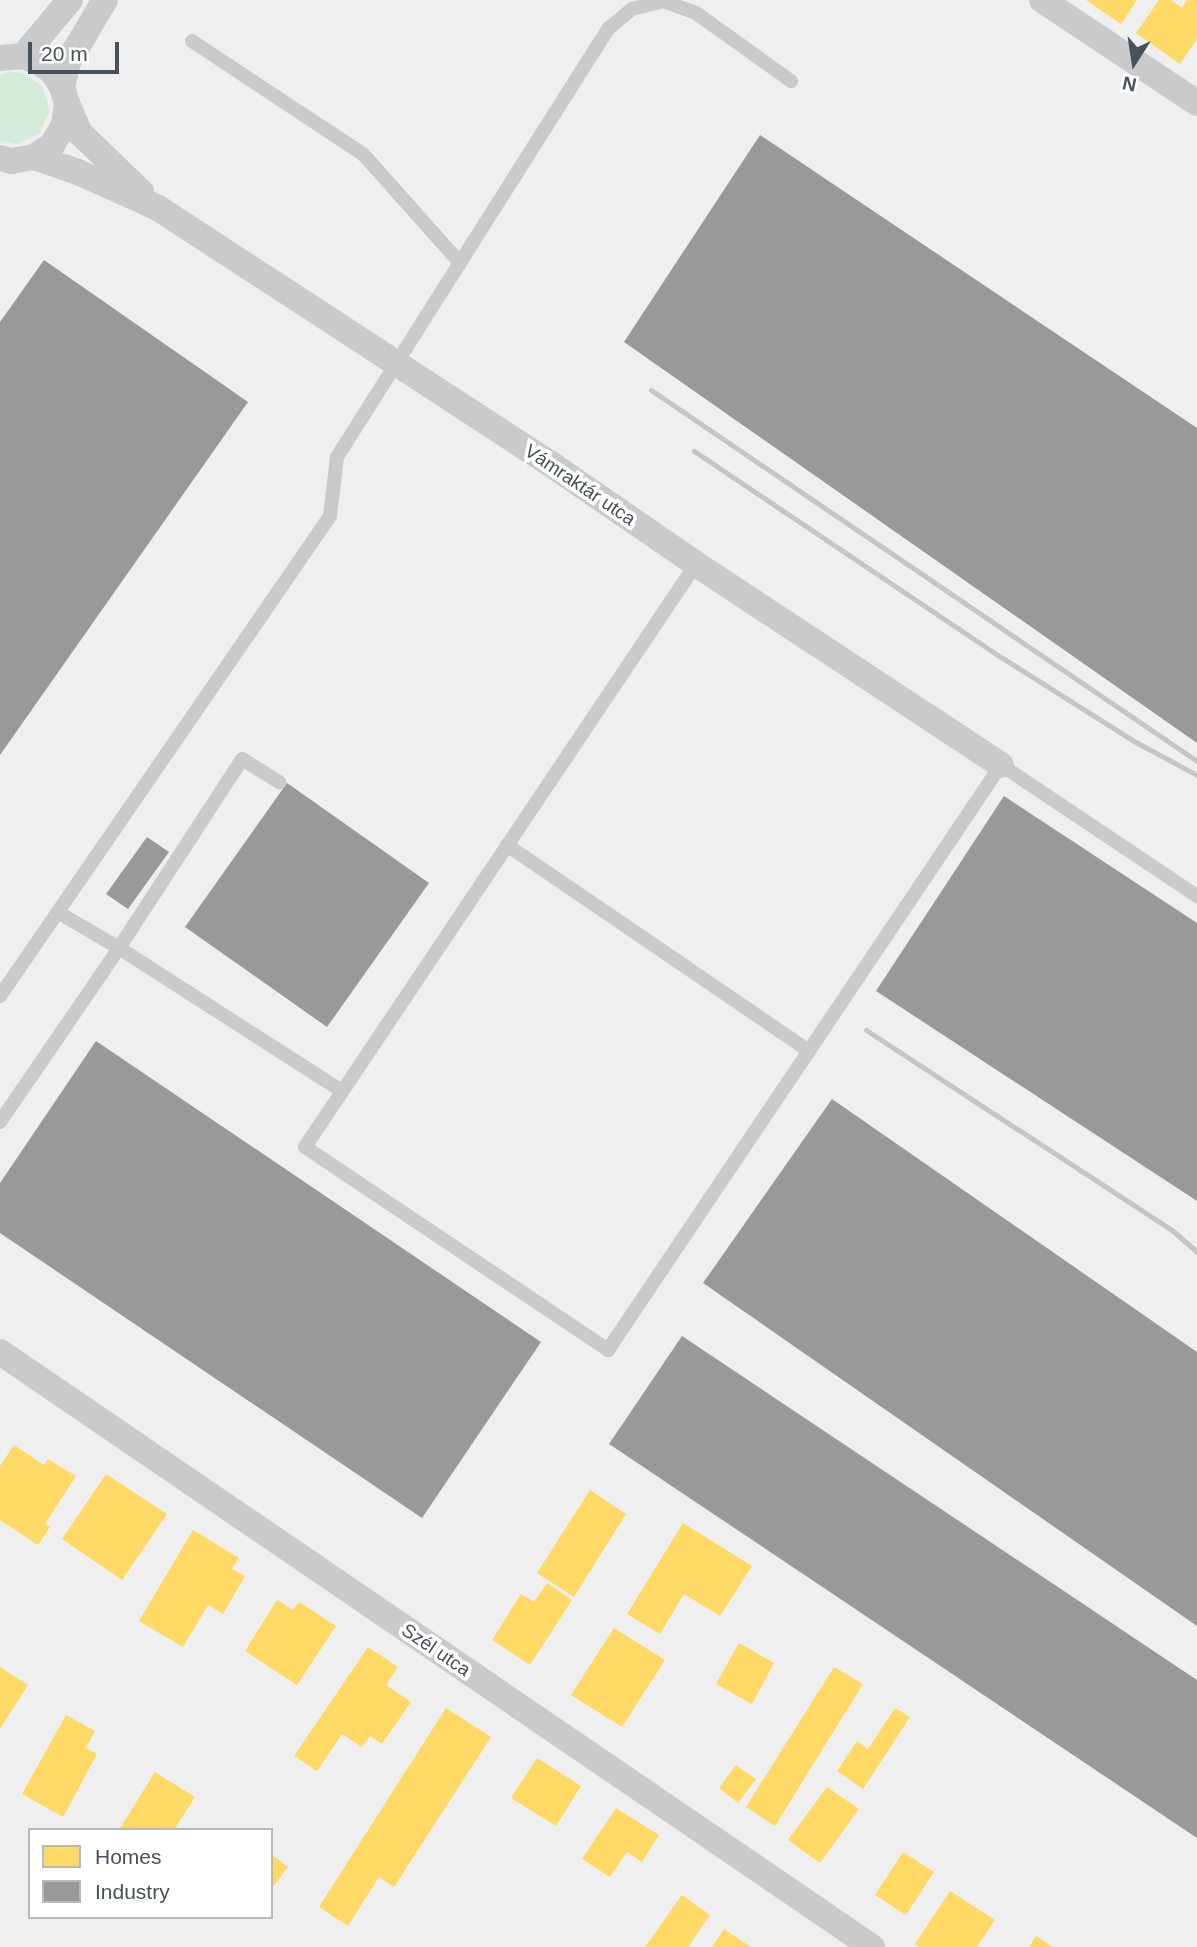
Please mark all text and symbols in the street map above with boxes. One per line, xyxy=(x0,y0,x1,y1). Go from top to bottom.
scale bar xyxy=(32,28,122,72)
north arrow xyxy=(1099,28,1169,98)
text: 20 m xyxy=(41,42,88,65)
text: N xyxy=(1121,72,1138,96)
street label: Vámraktár utca xyxy=(520,440,640,530)
street label: Szél utca xyxy=(397,1619,475,1681)
legend xyxy=(28,1828,273,1919)
text: Homes xyxy=(95,1845,162,1868)
text: Industry xyxy=(95,1880,170,1903)

